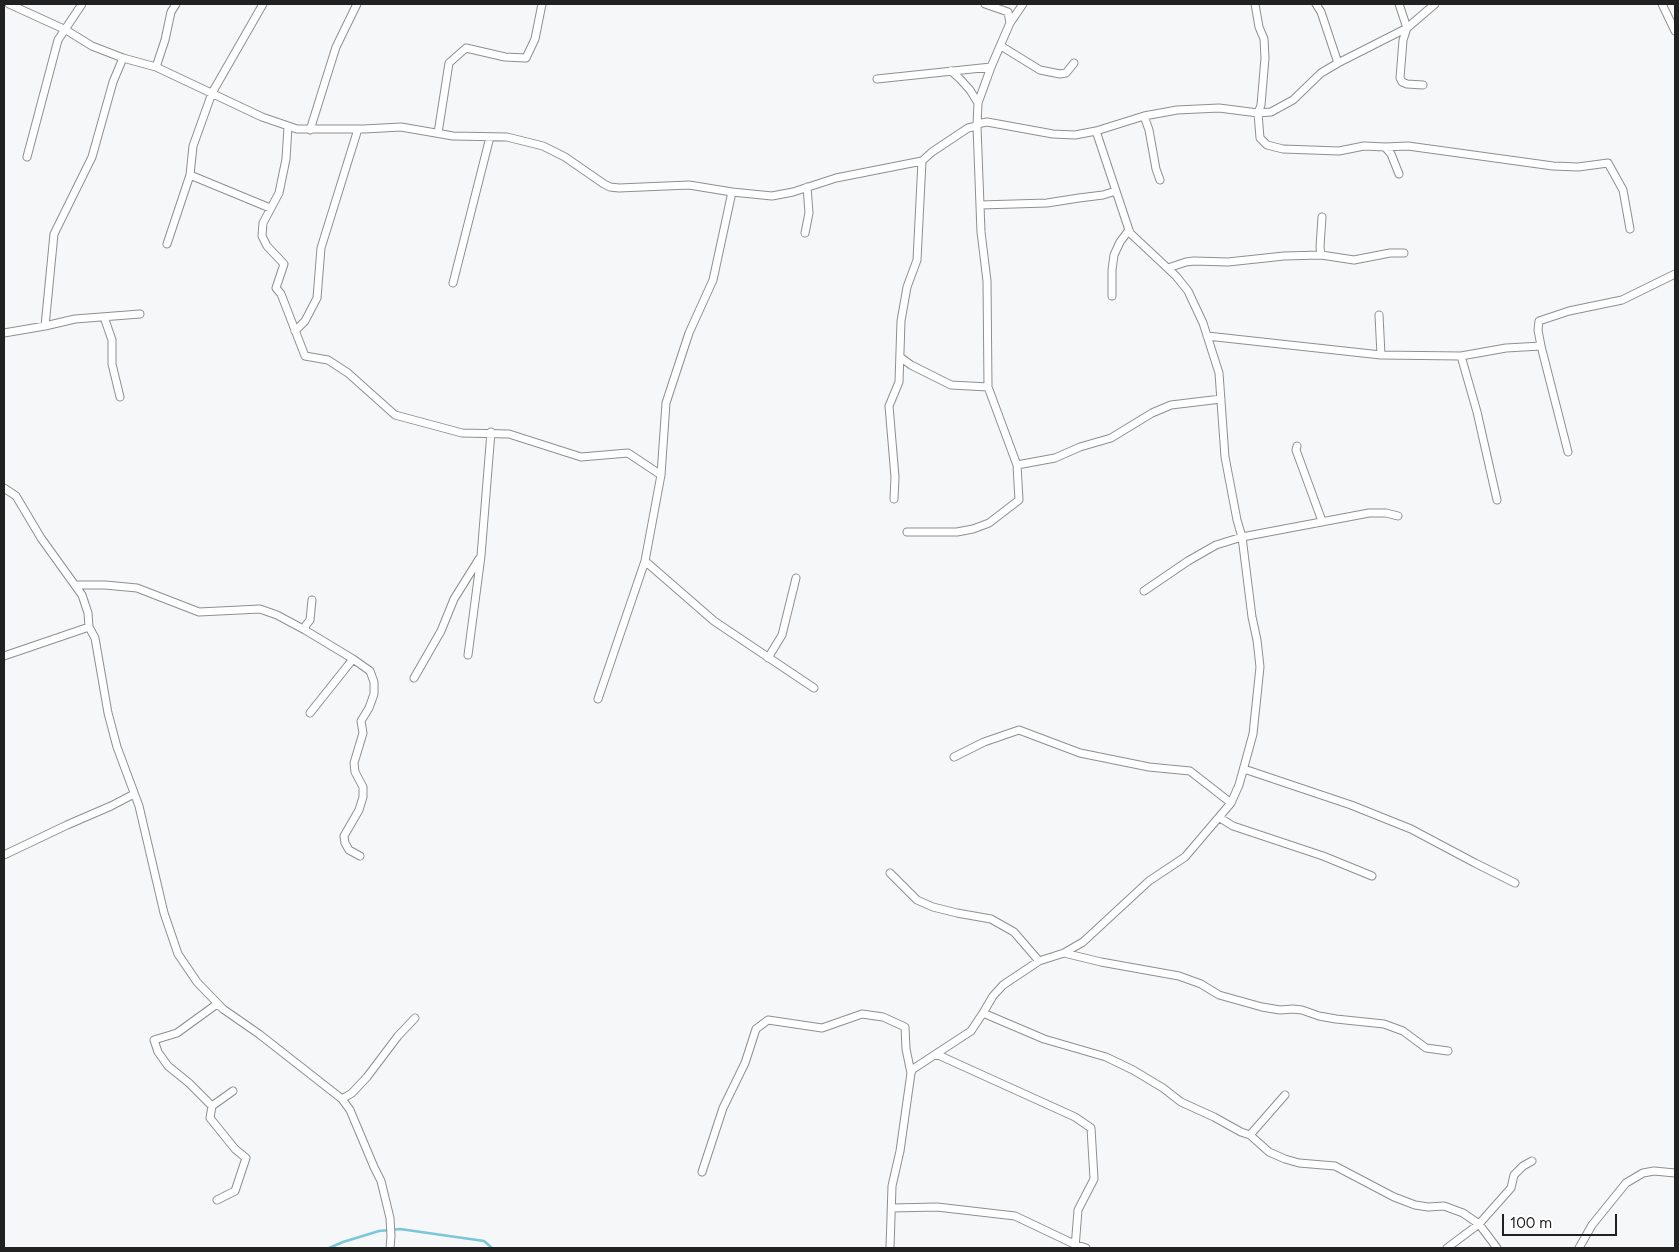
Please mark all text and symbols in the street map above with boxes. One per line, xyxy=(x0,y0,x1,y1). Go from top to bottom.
scale bar xyxy=(1504,1204,1619,1236)
text: 100 m xyxy=(1510,1214,1552,1232)

